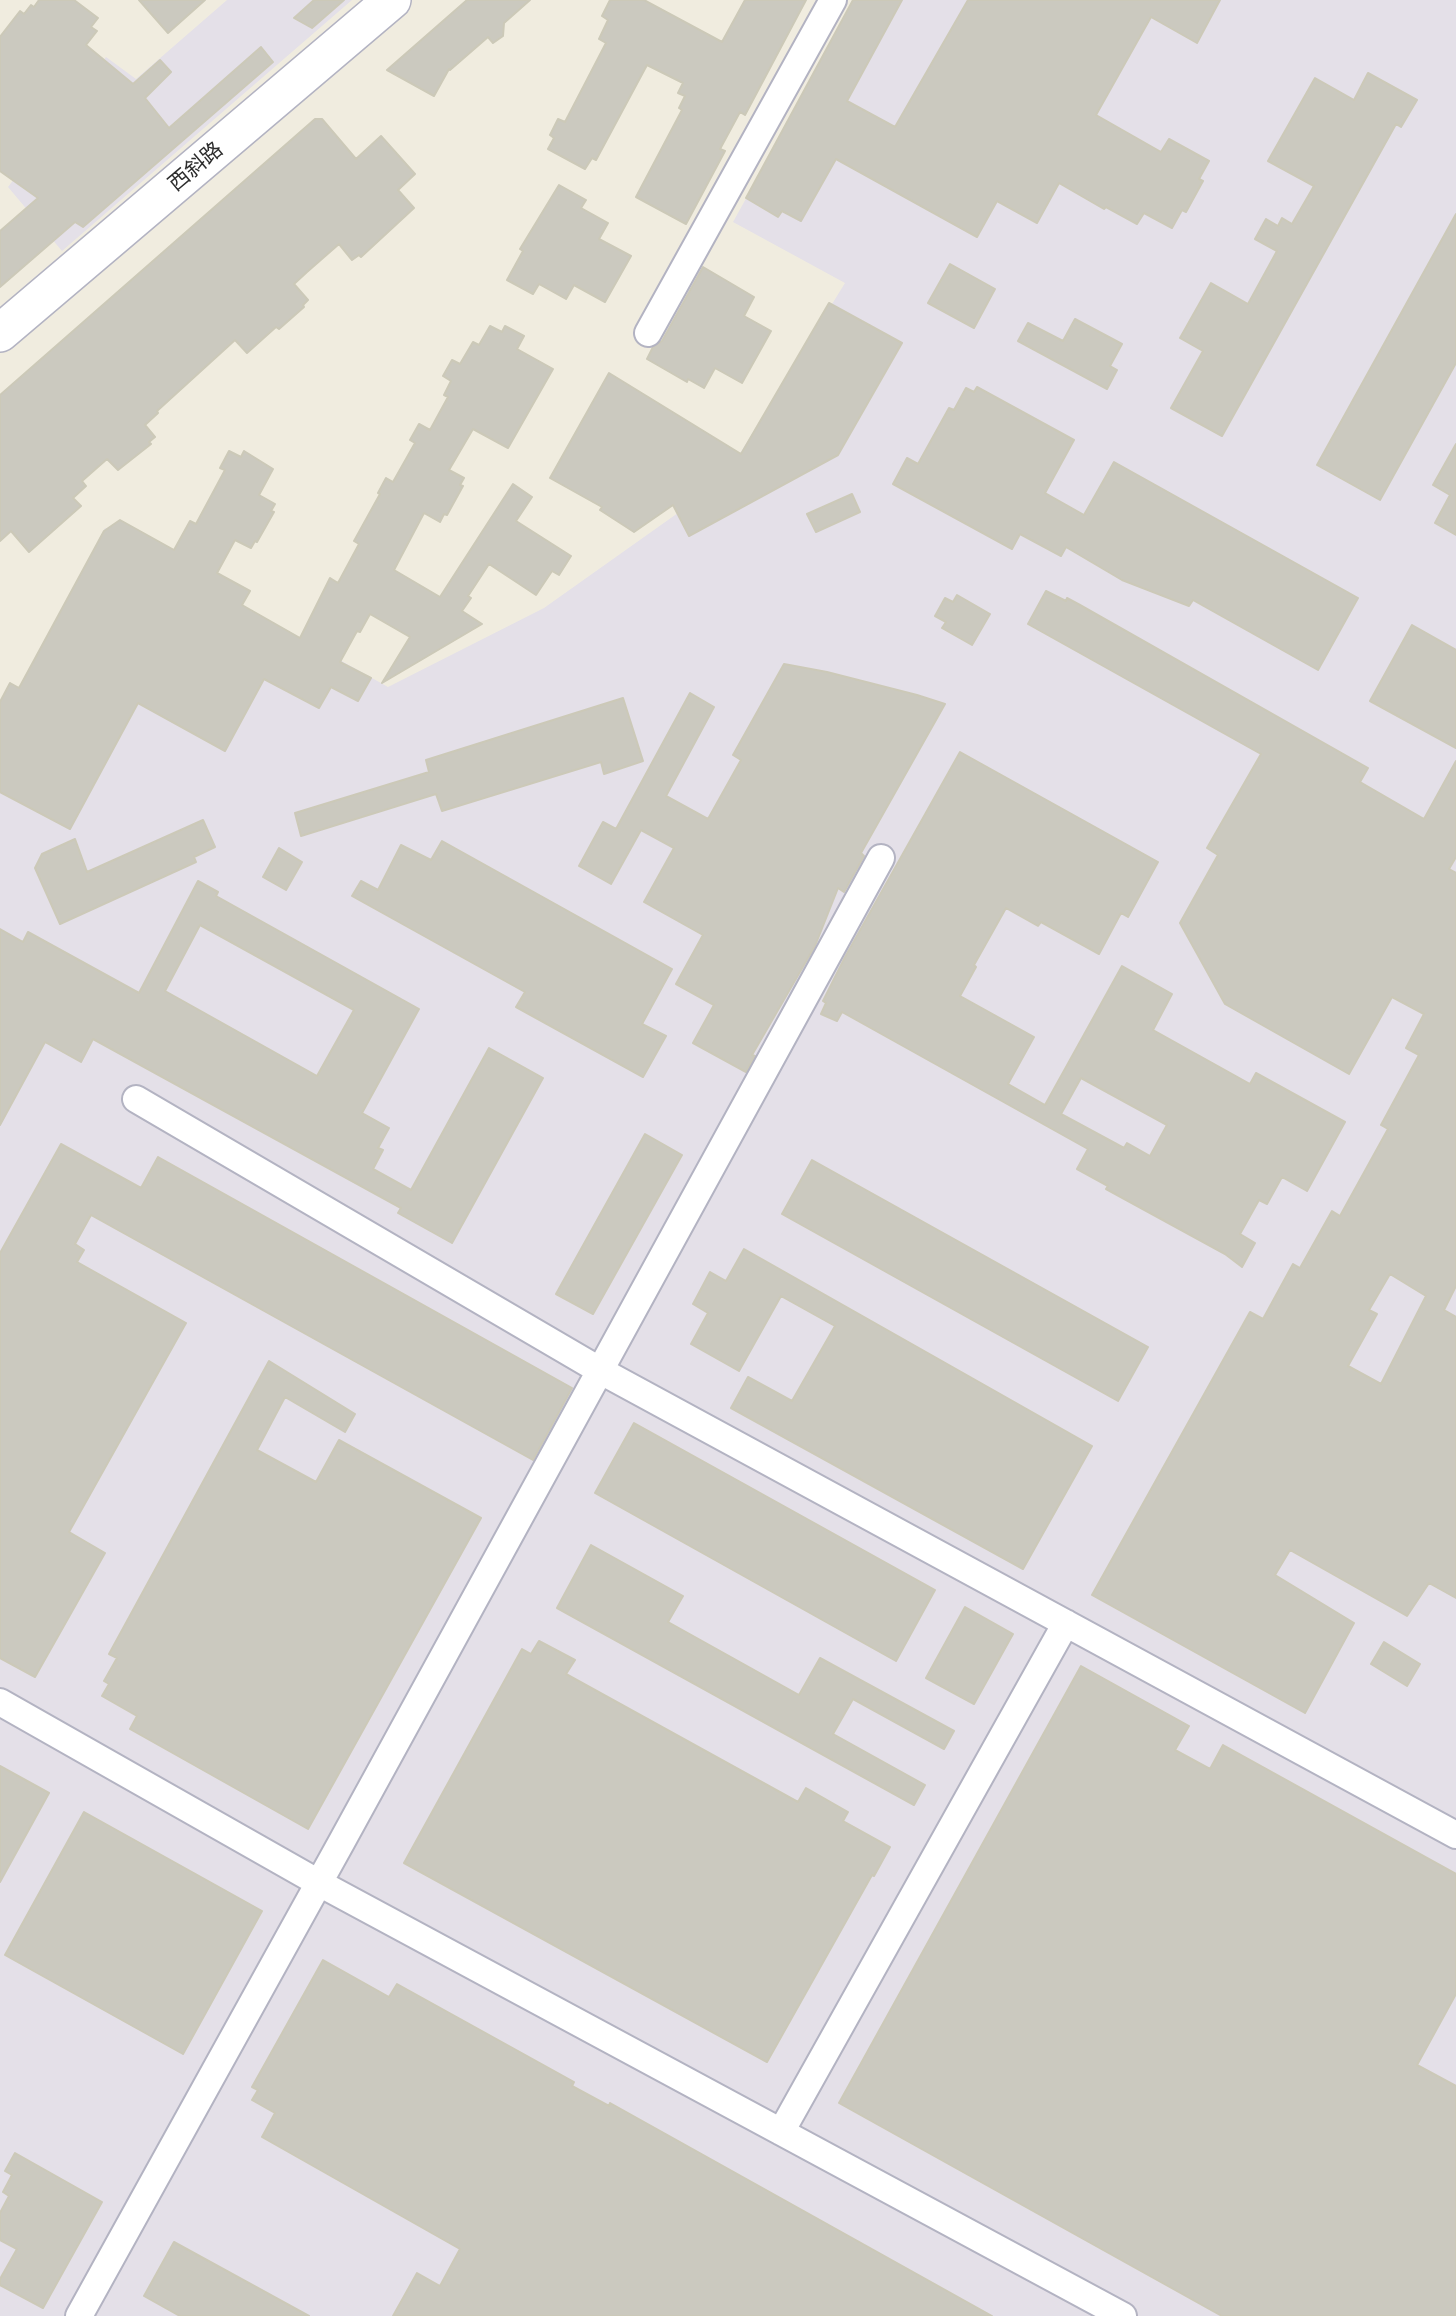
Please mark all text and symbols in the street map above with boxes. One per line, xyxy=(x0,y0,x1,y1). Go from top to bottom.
street label: 西斜路 xyxy=(164,137,228,197)

